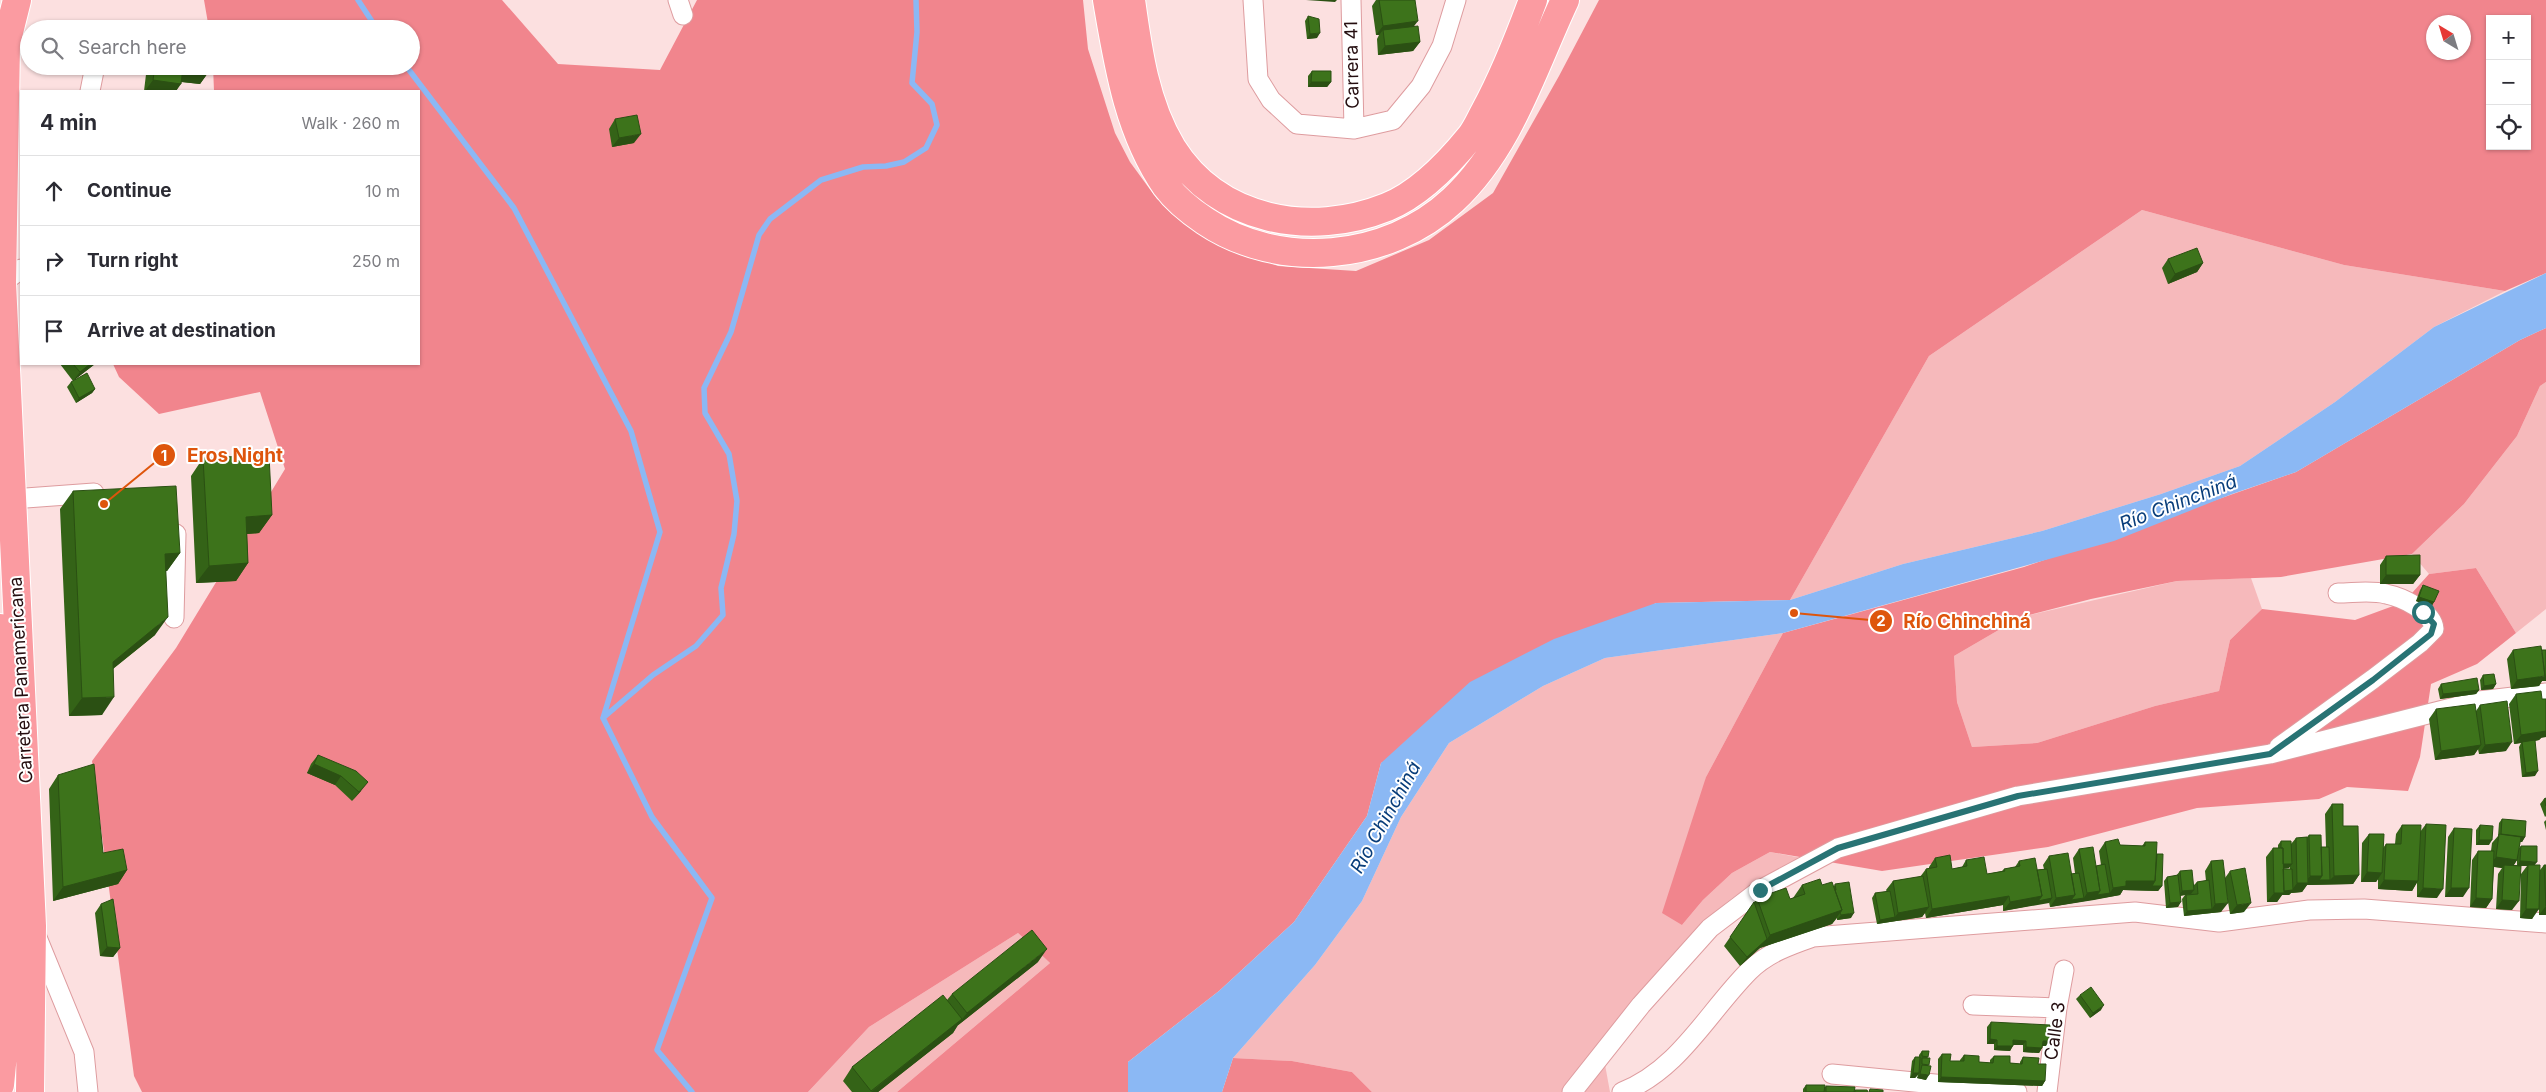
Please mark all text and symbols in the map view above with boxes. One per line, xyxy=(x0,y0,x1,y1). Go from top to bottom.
north arrow xyxy=(2426,15,2471,60)
map controls xyxy=(2486,15,2531,150)
button: + xyxy=(2486,15,2531,60)
search box xyxy=(20,20,420,75)
street label: Carrera 41 xyxy=(1340,21,1363,109)
icon: search xyxy=(38,34,66,62)
text: Search here xyxy=(78,36,187,59)
button: − xyxy=(2486,60,2531,105)
button: locate xyxy=(2486,105,2531,150)
text: 4 min xyxy=(40,110,97,135)
text: Walk · 260 m xyxy=(302,113,400,133)
icon: ahead xyxy=(40,177,68,205)
text: Continue xyxy=(87,179,172,202)
text: 10 m xyxy=(365,181,400,201)
icon: right xyxy=(40,247,68,275)
text: Turn right xyxy=(87,249,178,272)
text: 250 m xyxy=(352,251,400,271)
icon: arrive xyxy=(40,317,68,345)
text: Arrive at destination xyxy=(87,319,276,342)
callout: Eros Night xyxy=(152,438,293,472)
text: Eros Night xyxy=(187,444,283,467)
text: 1 xyxy=(161,446,167,465)
water label: Río Chinchiná xyxy=(2116,469,2241,535)
street label: Carretera Panamericana xyxy=(5,576,36,784)
route start xyxy=(2412,601,2435,624)
callout: Río Chinchiná xyxy=(1869,604,2041,638)
text: Río Chinchiná xyxy=(1903,610,2031,633)
text: 2 xyxy=(1876,611,1886,630)
water label: Río Chinchiná xyxy=(1345,757,1426,877)
route end xyxy=(1749,879,1772,902)
street label: Calle 3 xyxy=(2040,1000,2069,1061)

